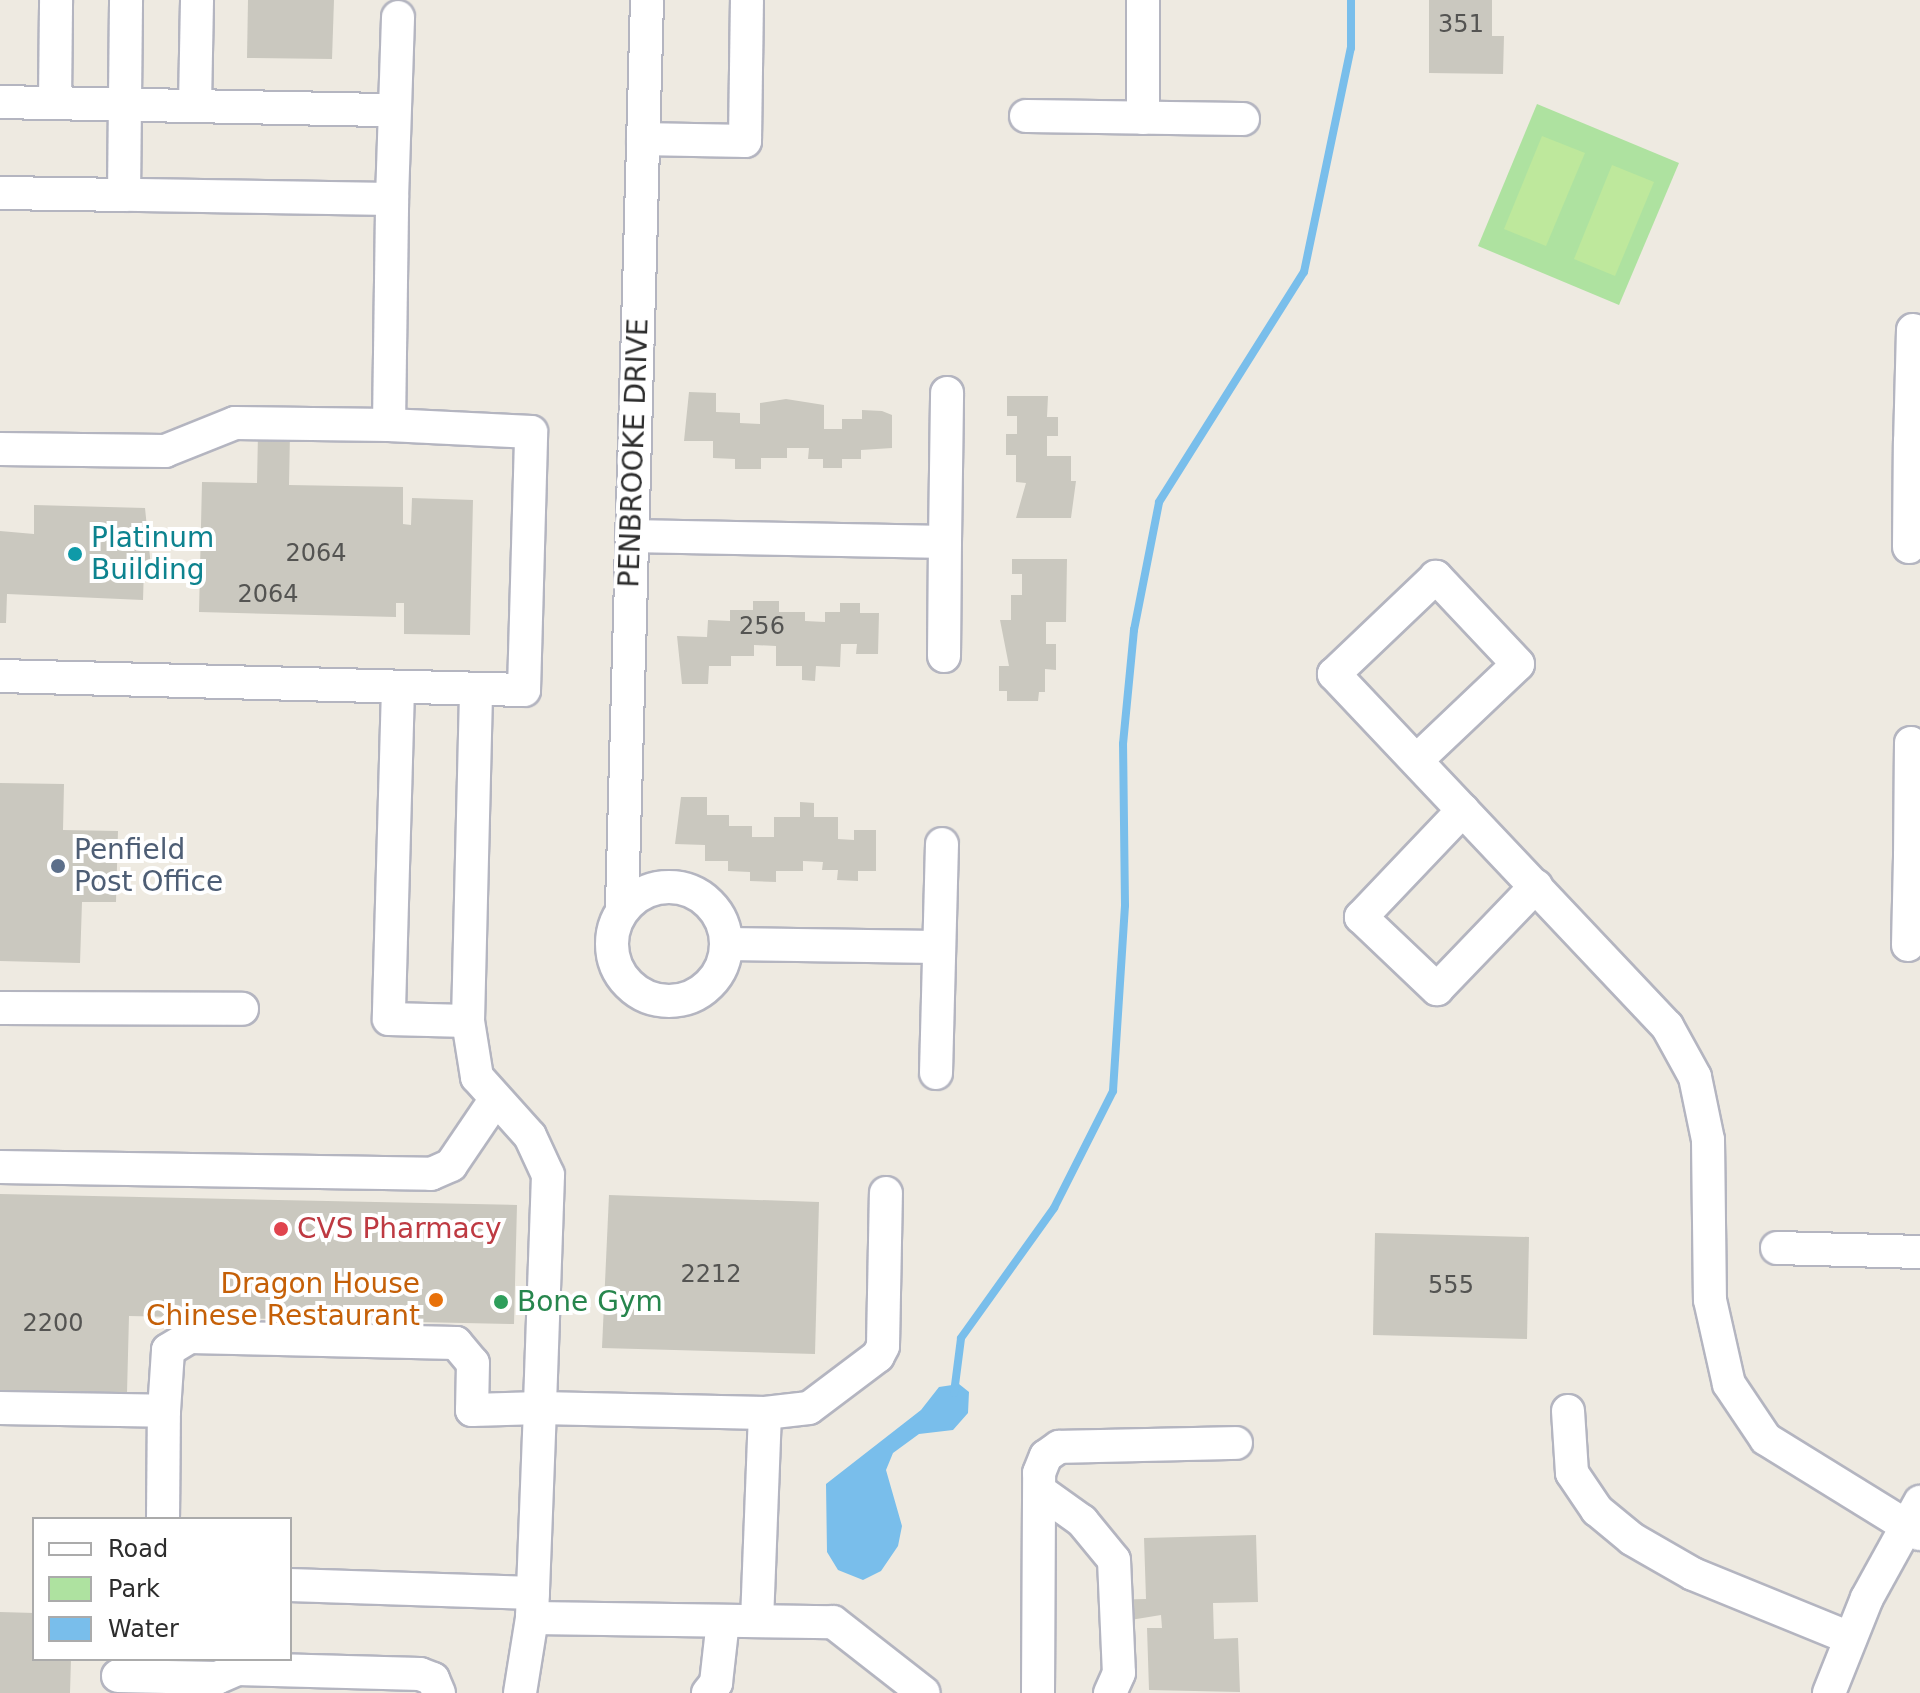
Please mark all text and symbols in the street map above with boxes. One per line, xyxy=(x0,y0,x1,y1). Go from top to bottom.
house number: 351 xyxy=(1438,11,1484,39)
street label: PENBROOKE DRIVE xyxy=(613,318,655,588)
place label: Platinum Building xyxy=(91,521,214,587)
house number: 2064 xyxy=(285,540,347,568)
marker: Platinum Building xyxy=(66,545,84,563)
house number: 2064 xyxy=(237,581,299,609)
house number: 256 xyxy=(739,613,785,641)
place label: Penfield Post Office xyxy=(74,833,223,899)
marker: Penfield Post Office xyxy=(49,857,67,875)
place label: CVS Pharmacy xyxy=(297,1212,502,1246)
marker: CVS Pharmacy xyxy=(272,1220,290,1238)
house number: 2212 xyxy=(680,1261,742,1289)
place label: Dragon House Chinese Restaurant xyxy=(146,1267,420,1333)
house number: 555 xyxy=(1428,1272,1474,1300)
place label: Bone Gym xyxy=(517,1285,663,1319)
marker: Dragon House Chinese Restaurant xyxy=(427,1291,445,1309)
marker: Bone Gym xyxy=(492,1293,510,1311)
house number: 2200 xyxy=(22,1310,84,1338)
legend xyxy=(32,1517,292,1661)
text: Road xyxy=(108,1535,168,1563)
text: Park xyxy=(108,1575,160,1603)
text: Water xyxy=(108,1615,179,1643)

